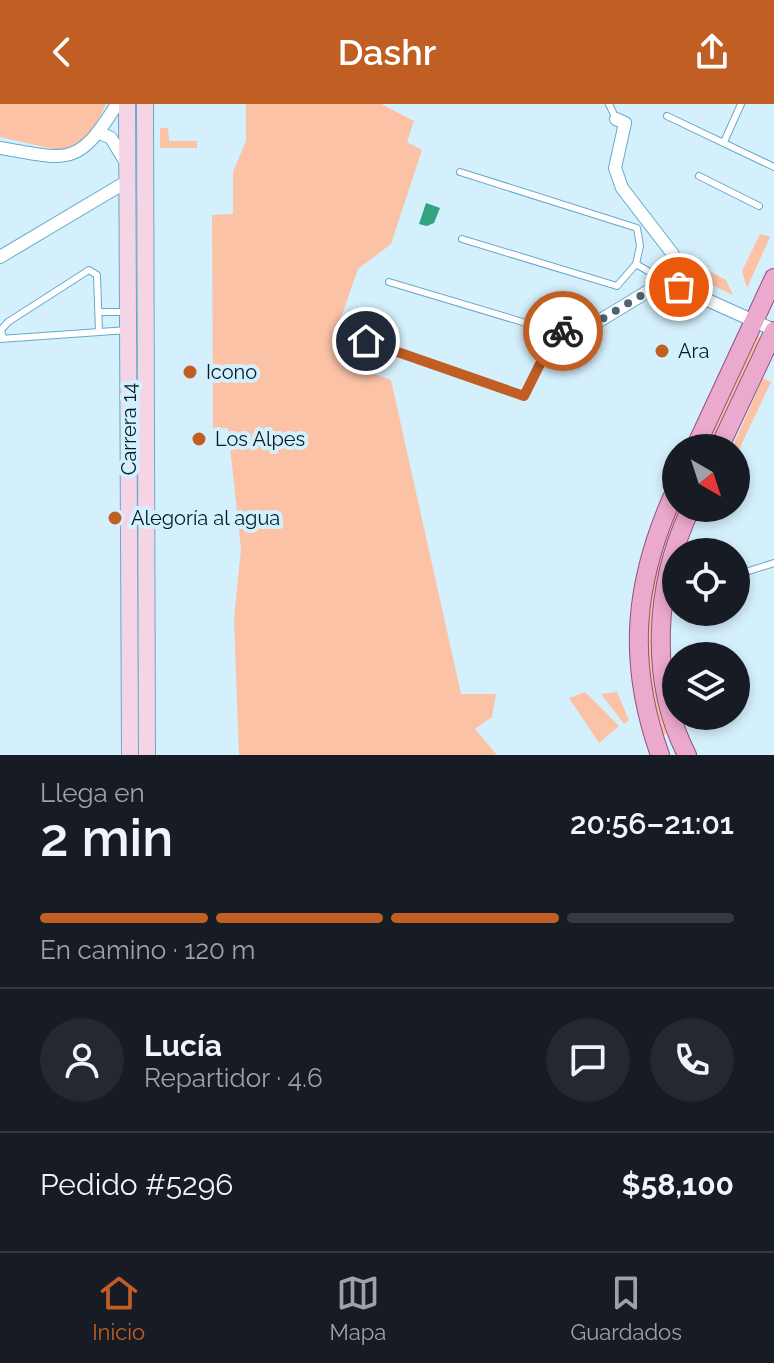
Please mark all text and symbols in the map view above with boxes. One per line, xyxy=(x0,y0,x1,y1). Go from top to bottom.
icon: back xyxy=(40,30,84,74)
icon: share xyxy=(690,30,734,74)
text: Dashr xyxy=(338,31,436,73)
pin xyxy=(645,253,713,321)
icon: bag xyxy=(657,265,701,309)
courier xyxy=(523,291,603,371)
pin xyxy=(332,307,400,375)
icon: bike xyxy=(541,309,585,353)
icon: home xyxy=(344,319,388,363)
place label: Ara xyxy=(678,339,709,363)
marker: Ara xyxy=(653,342,671,360)
place label: Icono xyxy=(206,360,257,384)
marker: Icono xyxy=(181,363,199,381)
street label: Carrera 14 xyxy=(117,383,141,475)
place label: Los Alpes xyxy=(215,427,305,451)
marker: Los Alpes xyxy=(190,430,208,448)
north arrow xyxy=(662,434,750,522)
map controls xyxy=(662,434,750,730)
place label: Alegoría al agua xyxy=(131,506,280,530)
marker: Alegoría al agua xyxy=(106,509,124,527)
button: locate xyxy=(662,538,750,626)
button: layers xyxy=(662,642,750,730)
text: Llega en xyxy=(40,778,145,808)
text: 20:56–21:01 xyxy=(570,806,734,841)
text: 2 min xyxy=(40,807,173,868)
text: En camino · 120 m xyxy=(40,935,255,965)
button: person xyxy=(40,1018,124,1102)
button: chat xyxy=(546,1018,630,1102)
button: phone xyxy=(650,1018,734,1102)
text: Lucía xyxy=(144,1028,222,1063)
text: Repartidor · 4.6 xyxy=(144,1063,323,1093)
text: Pedido #5296 xyxy=(40,1167,233,1202)
text: $58,100 xyxy=(622,1167,734,1202)
tab: Inicio xyxy=(92,1271,145,1345)
tab: Mapa xyxy=(329,1271,386,1345)
tab: Guardados xyxy=(571,1271,682,1345)

